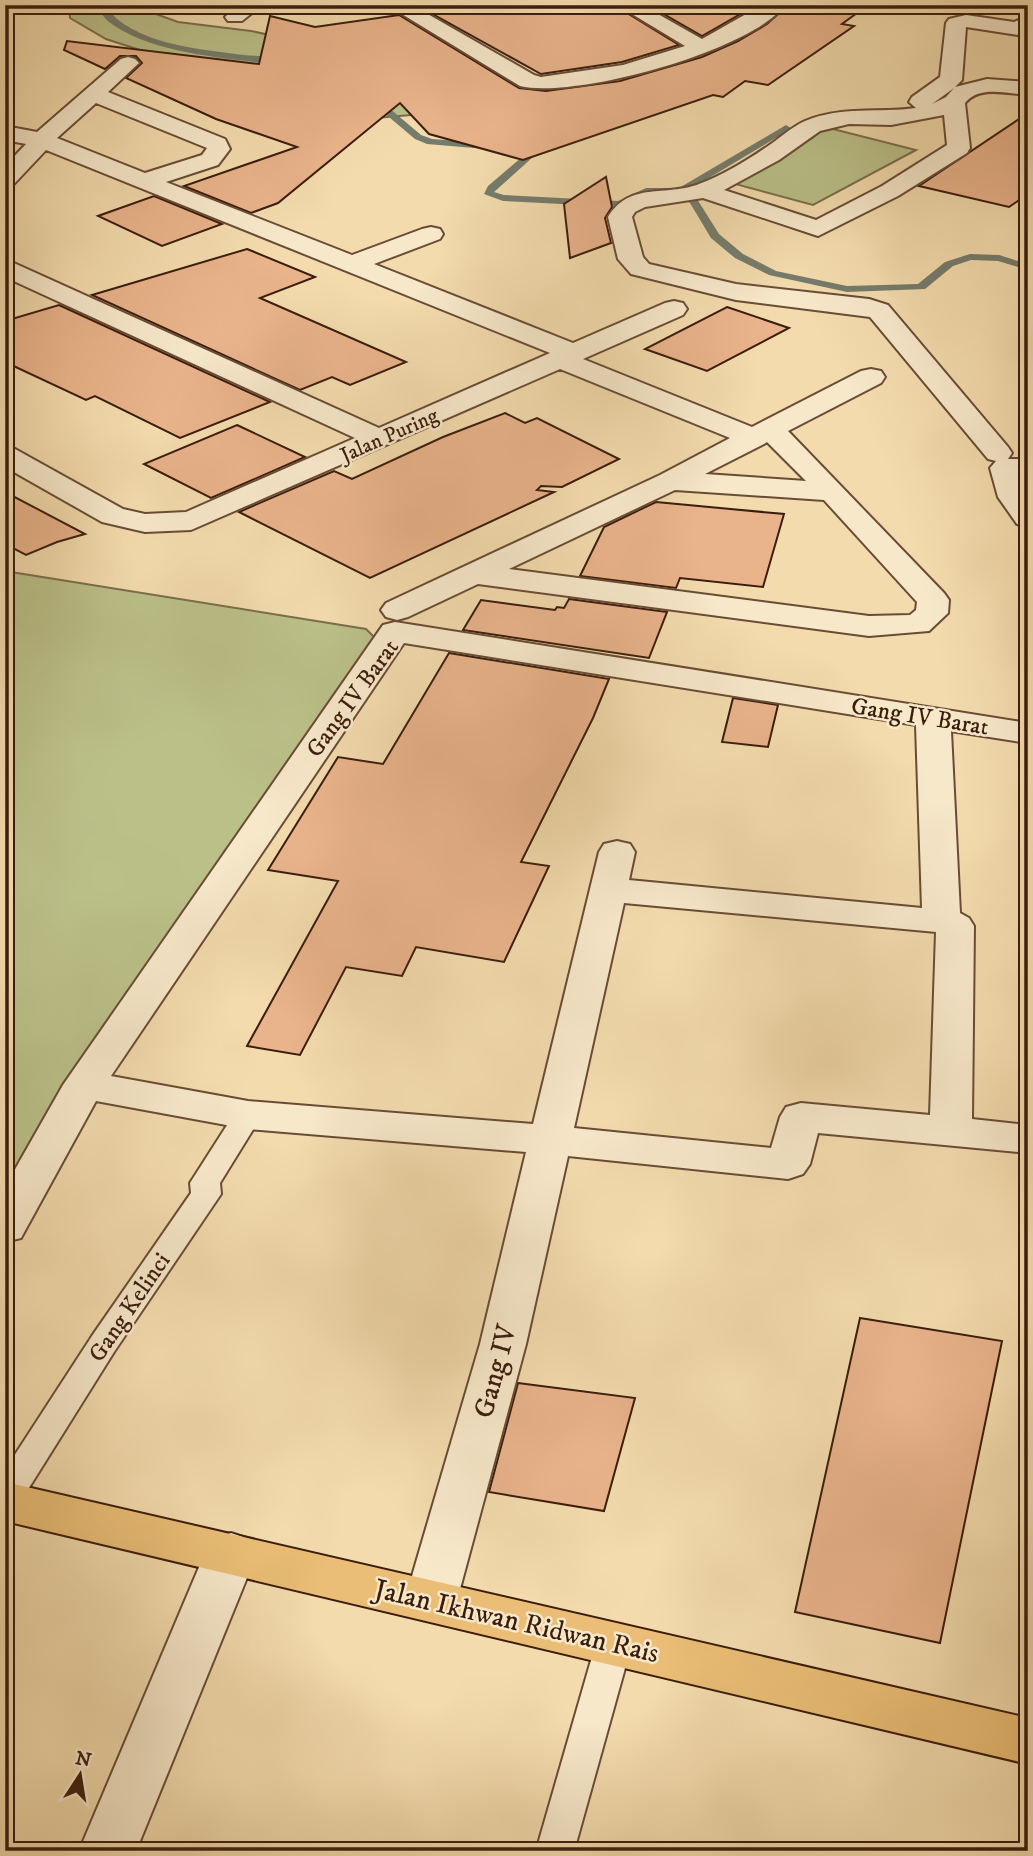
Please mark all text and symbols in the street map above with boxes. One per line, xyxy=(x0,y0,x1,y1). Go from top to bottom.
street label: Jalan Puring xyxy=(335,403,443,470)
street label: Gang IV Barat xyxy=(300,633,406,764)
street label: Gang IV Barat xyxy=(849,691,991,743)
street label: Gang Kelinci xyxy=(82,1247,177,1368)
street label: Gang IV xyxy=(466,1320,525,1422)
street label: Jalan Ikhwan Ridwan Rais xyxy=(368,1571,662,1671)
north arrow xyxy=(46,1741,116,1811)
text: N xyxy=(73,1747,94,1773)

